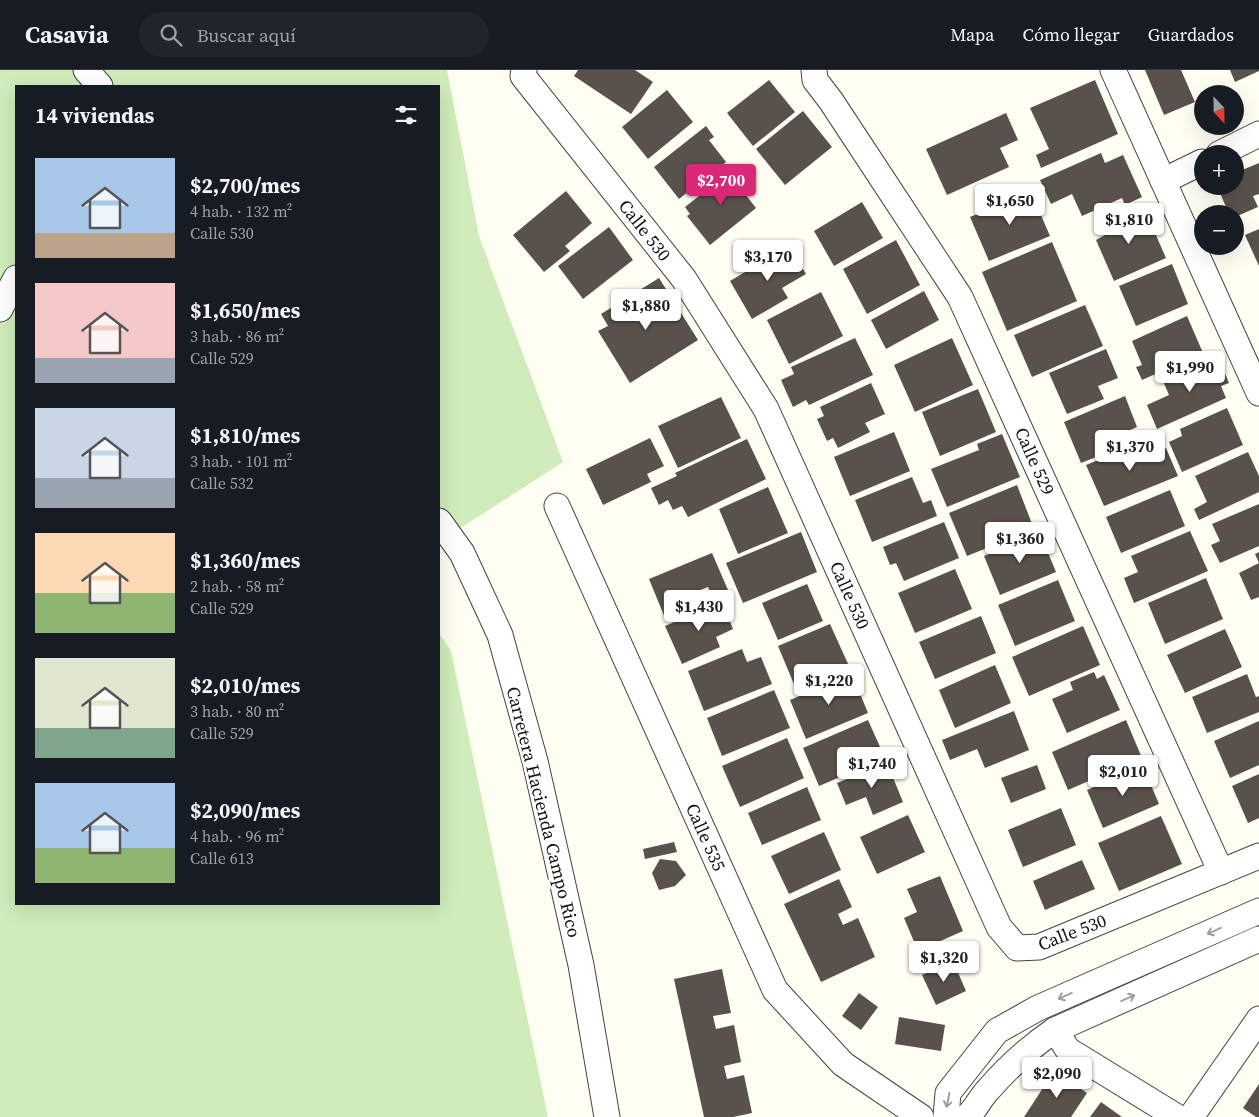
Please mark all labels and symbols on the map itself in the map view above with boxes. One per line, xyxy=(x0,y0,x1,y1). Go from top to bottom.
north arrow xyxy=(1194,85,1244,135)
pin: $2,700 xyxy=(680,164,762,206)
pin: $1,650 xyxy=(969,184,1051,226)
street label: Calle 530 xyxy=(613,194,677,266)
pin: $1,810 xyxy=(1088,202,1170,245)
pin: $3,170 xyxy=(727,240,809,282)
pin: $1,880 xyxy=(605,288,687,331)
pin: $1,990 xyxy=(1149,350,1231,393)
street label: Calle 529 xyxy=(1009,423,1061,499)
pin: $1,370 xyxy=(1089,430,1171,472)
pin: $1,360 xyxy=(979,522,1061,564)
street label: Calle 530 xyxy=(824,557,876,633)
pin: $1,430 xyxy=(658,590,740,632)
pin: $1,220 xyxy=(788,664,870,706)
street label: Carretera Hacienda Campo Rico xyxy=(501,684,587,940)
pin: $1,740 xyxy=(831,746,913,789)
pin: $2,010 xyxy=(1082,754,1164,797)
street label: Calle 535 xyxy=(680,799,732,875)
street label: Calle 530 xyxy=(1034,907,1110,957)
one-way arrow xyxy=(1207,926,1222,936)
pin: $1,320 xyxy=(903,940,985,983)
one-way arrow xyxy=(1058,991,1073,1001)
one-way arrow xyxy=(1120,992,1135,1002)
pin: $2,090 xyxy=(1016,1056,1098,1099)
one-way arrow xyxy=(943,1091,953,1107)

